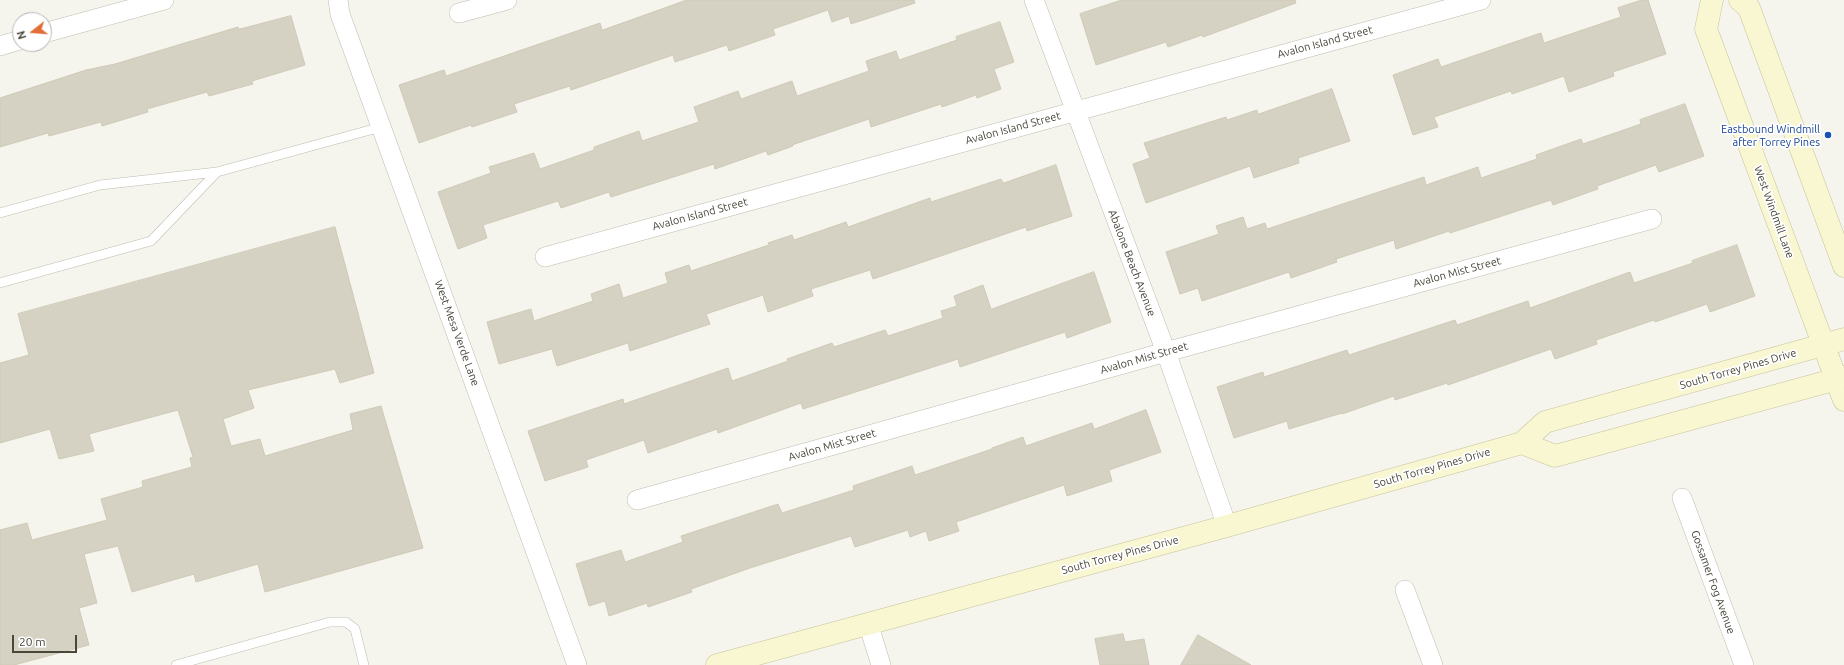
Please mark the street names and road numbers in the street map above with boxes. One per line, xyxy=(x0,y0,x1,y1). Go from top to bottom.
street label: Avalon Island Street xyxy=(1276,23,1374,61)
street label: Avalon Island Street xyxy=(964,109,1062,147)
street label: West Windmill Lane xyxy=(1751,164,1797,260)
street label: Avalon Island Street xyxy=(651,195,749,233)
street label: Abalone Beach Avenue xyxy=(1106,208,1158,318)
street label: Avalon Mist Street xyxy=(1411,254,1503,290)
street label: West Mesa Verde Lane xyxy=(432,278,482,388)
street label: Avalon Mist Street xyxy=(1099,339,1189,377)
street label: South Torrey Pines Drive xyxy=(1678,346,1798,392)
street label: Avalon Mist Street xyxy=(787,426,877,464)
street label: South Torrey Pines Drive xyxy=(1372,445,1492,491)
street label: Gossamer Fog Avenue xyxy=(1688,528,1738,636)
street label: South Torrey Pines Drive xyxy=(1060,533,1180,577)

